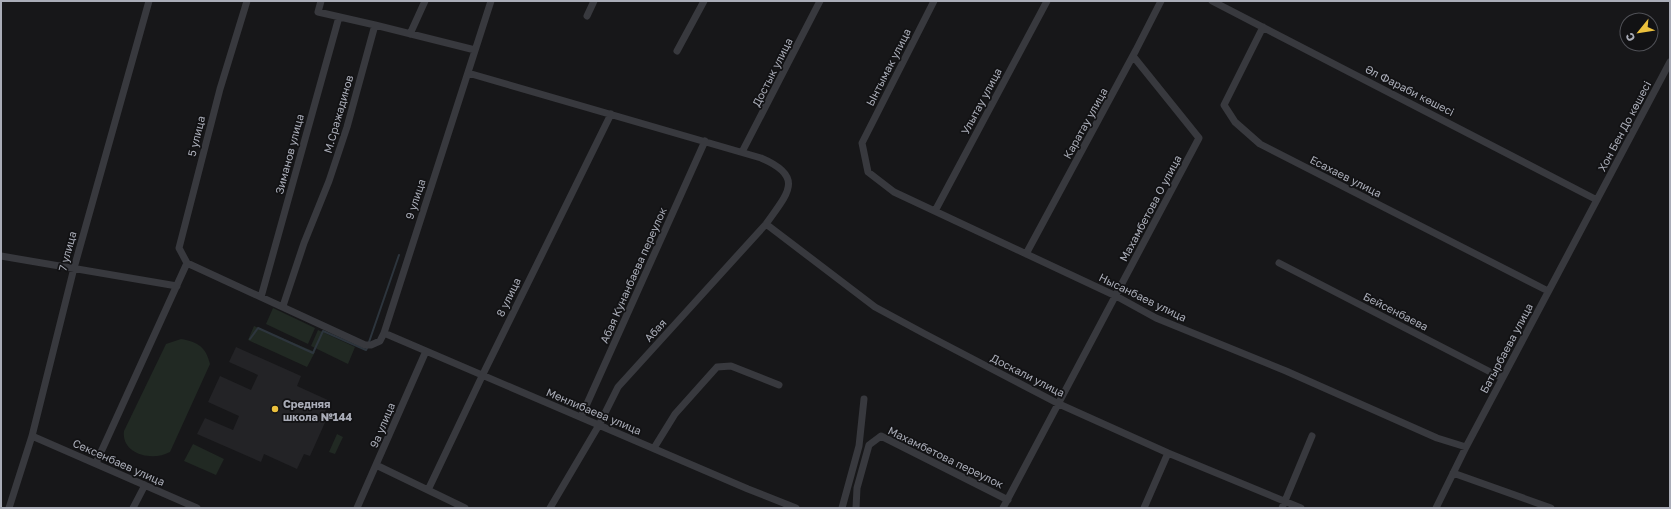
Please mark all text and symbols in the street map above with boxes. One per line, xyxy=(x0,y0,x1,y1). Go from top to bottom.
north arrow xyxy=(1619,12,1659,52)
street label: Ынтымак улица xyxy=(863,26,913,108)
text: С xyxy=(1622,30,1637,44)
street label: Достык улица xyxy=(749,36,795,108)
street label: Әл Фараби көшесі xyxy=(1363,62,1457,118)
street label: Улытау улица xyxy=(958,66,1004,136)
street label: М.Сражадинов xyxy=(321,73,355,155)
street label: Хон Бен До көшесі xyxy=(1595,79,1653,173)
street label: Каратау улица xyxy=(1060,85,1110,161)
street label: Зиманов улица xyxy=(272,113,306,195)
street label: 5 улица xyxy=(185,114,207,158)
street label: Есахаев улица xyxy=(1308,152,1384,200)
street label: Махамбетова О улица xyxy=(1116,153,1184,263)
street label: 9 улица xyxy=(402,177,428,221)
street label: Абая Кунанбаева переулок xyxy=(597,205,669,345)
street label: 7 улица xyxy=(55,230,79,272)
street label: Нысанбаев улица xyxy=(1097,270,1189,324)
street label: 8 улица xyxy=(493,275,523,319)
street label: Бейсенбаева xyxy=(1361,289,1431,333)
street label: Батырбаева улица xyxy=(1477,301,1535,395)
street label: Абая xyxy=(641,316,669,344)
street label: Доскали улица xyxy=(989,351,1067,399)
street label: Менлибаева улица xyxy=(544,385,644,437)
place label: Средняя школа №144 xyxy=(283,397,352,423)
street label: 9а улица xyxy=(367,400,397,450)
marker: Средняя школа №144 xyxy=(270,404,280,414)
street label: Махамбетова переулок xyxy=(886,423,1006,491)
street label: Сексенбаев улица xyxy=(71,436,167,488)

